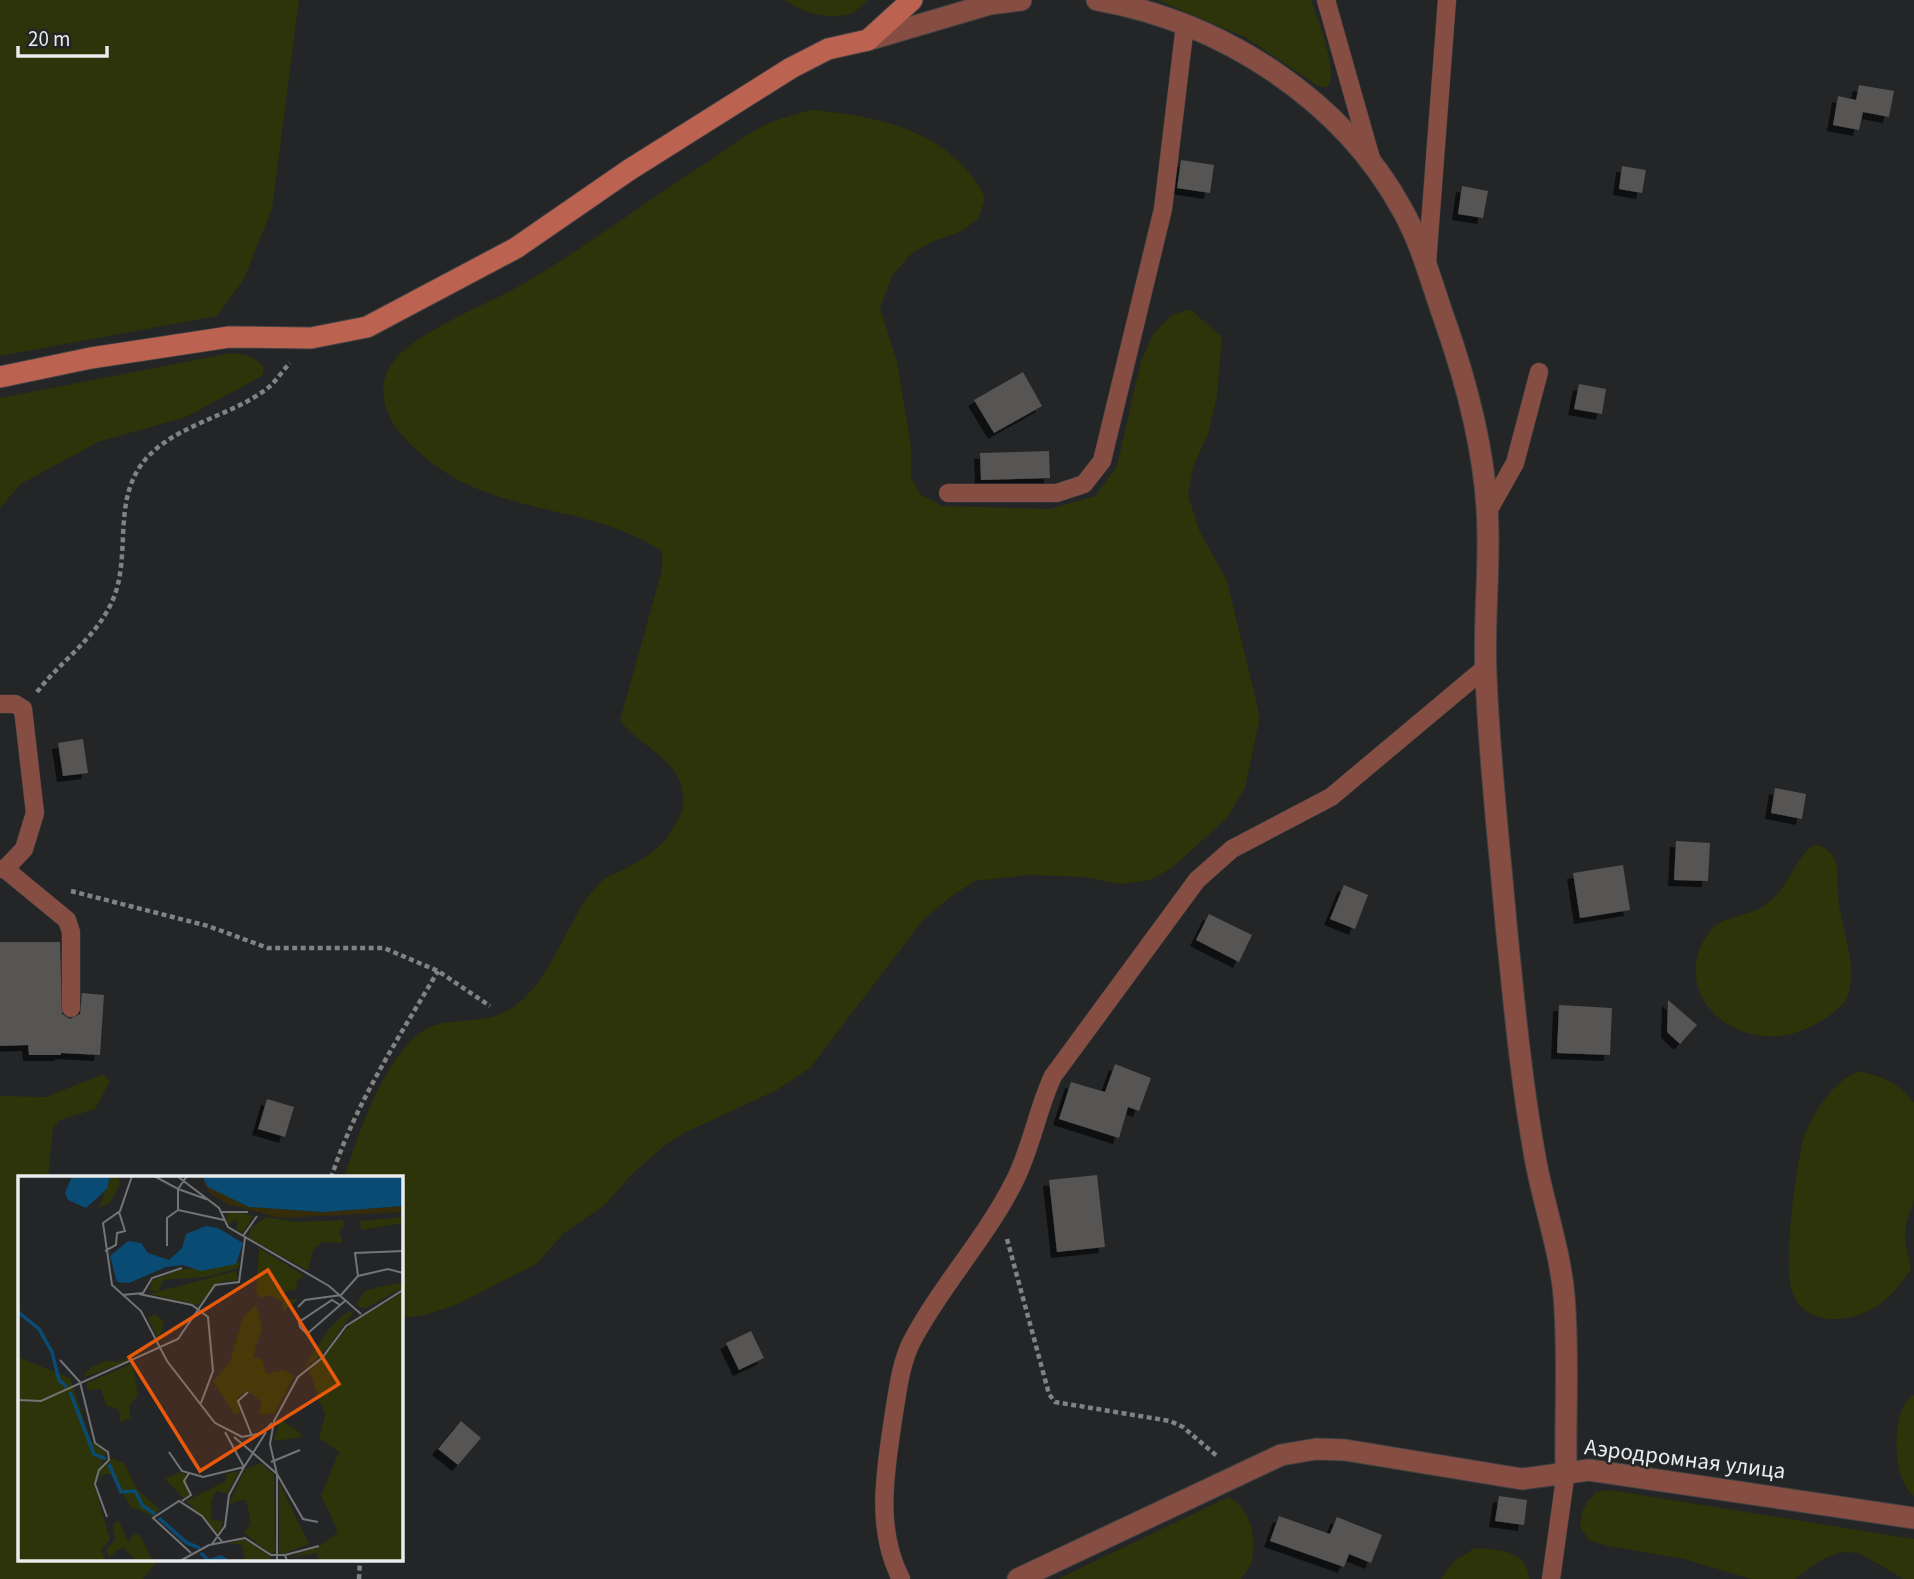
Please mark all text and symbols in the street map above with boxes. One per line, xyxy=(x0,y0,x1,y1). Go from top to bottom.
scale bar xyxy=(18,14,107,58)
text: 20 m xyxy=(28,24,70,54)
inset map xyxy=(18,1176,402,1562)
street label: Аэродромная улица xyxy=(1583,1430,1787,1488)

